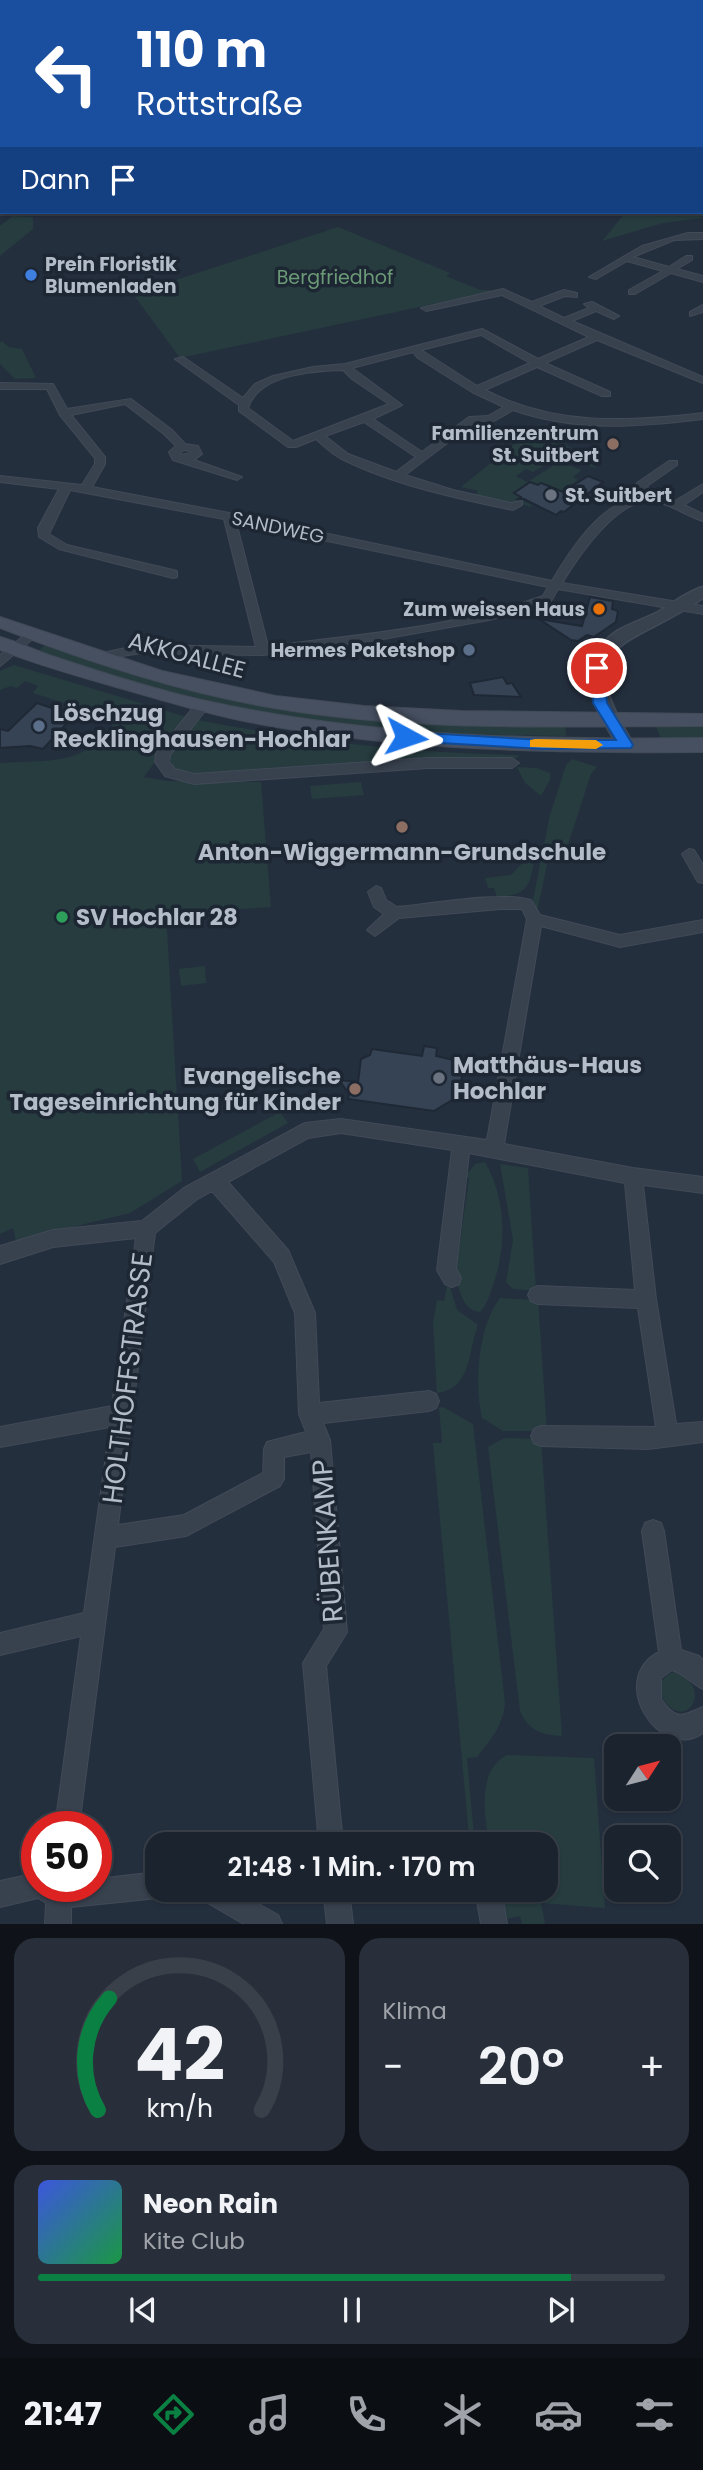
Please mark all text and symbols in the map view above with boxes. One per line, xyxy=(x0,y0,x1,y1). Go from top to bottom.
text: 110 m xyxy=(136,16,267,84)
icon: left xyxy=(21,28,112,119)
text: Rottstraße xyxy=(136,81,303,126)
icon: arrive xyxy=(104,161,142,199)
text: Dann xyxy=(21,162,90,198)
place label: Prein Floristik Blumenladen xyxy=(45,251,177,300)
park label: Bergfriedhof xyxy=(277,264,393,291)
marker: Prein Floristik Blumenladen xyxy=(23,267,39,283)
place label: Familienzentrum St. Suitbert xyxy=(432,420,599,469)
marker: Familienzentrum St. Suitbert xyxy=(605,436,621,452)
place label: St. Suitbert xyxy=(565,482,672,509)
marker: St. Suitbert xyxy=(543,487,559,503)
street label: SANDWEG xyxy=(229,505,327,550)
place label: Zum weissen Haus xyxy=(403,596,585,623)
marker: Zum weissen Haus xyxy=(591,601,607,617)
street label: AKKOALLEE xyxy=(125,624,249,686)
place label: Hermes Paketshop xyxy=(270,637,455,664)
pin xyxy=(567,638,627,698)
marker: Hermes Paketshop xyxy=(461,642,477,658)
icon: arrive xyxy=(578,649,616,687)
place label: Löschzug Recklinghausen-Hochlar xyxy=(53,697,351,755)
position arrow xyxy=(369,700,443,774)
marker: Löschzug Recklinghausen-Hochlar xyxy=(31,718,47,734)
marker: Anton-Wiggermann-Grundschule xyxy=(394,819,410,835)
place label: Anton-Wiggermann-Grundschule xyxy=(198,836,606,868)
place label: SV Hochlar 28 xyxy=(76,901,238,933)
marker: SV Hochlar 28 xyxy=(54,909,70,925)
place label: Matthäus-Haus Hochlar xyxy=(453,1049,642,1107)
place label: Evangelische Tageseinrichtung für Kinder xyxy=(9,1060,341,1118)
marker: Matthäus-Haus Hochlar xyxy=(431,1070,447,1086)
marker: Evangelische Tageseinrichtung für Kinder xyxy=(347,1081,363,1097)
street label: HOLTHOFFSTRASSE xyxy=(93,1250,162,1506)
street label: RÜBENKAMP xyxy=(302,1458,353,1624)
north arrow xyxy=(604,1734,681,1811)
map controls xyxy=(604,1734,681,1902)
speed limit sign: 50 xyxy=(21,1811,112,1902)
button: search xyxy=(604,1825,681,1902)
text: 21:48 · 1 Min. · 170 m xyxy=(228,1849,475,1885)
text: Klima xyxy=(383,1995,447,2027)
text: 42 xyxy=(134,2005,225,2106)
text: 20° xyxy=(478,2030,565,2103)
text: − xyxy=(383,2040,403,2093)
text: + xyxy=(639,2040,665,2093)
text: km/h xyxy=(146,2091,213,2126)
text: Neon Rain xyxy=(143,2186,278,2222)
text: Kite Club xyxy=(143,2225,245,2257)
icon: previous xyxy=(124,2291,162,2329)
icon: pause xyxy=(333,2291,371,2329)
icon: next xyxy=(542,2291,580,2329)
icon: directions xyxy=(149,2390,198,2439)
icon: music xyxy=(245,2390,294,2439)
icon: phone xyxy=(342,2390,391,2439)
icon: climate xyxy=(438,2390,487,2439)
icon: car xyxy=(534,2390,583,2439)
icon: filters xyxy=(630,2390,679,2439)
text: 21:47 xyxy=(24,2391,102,2436)

